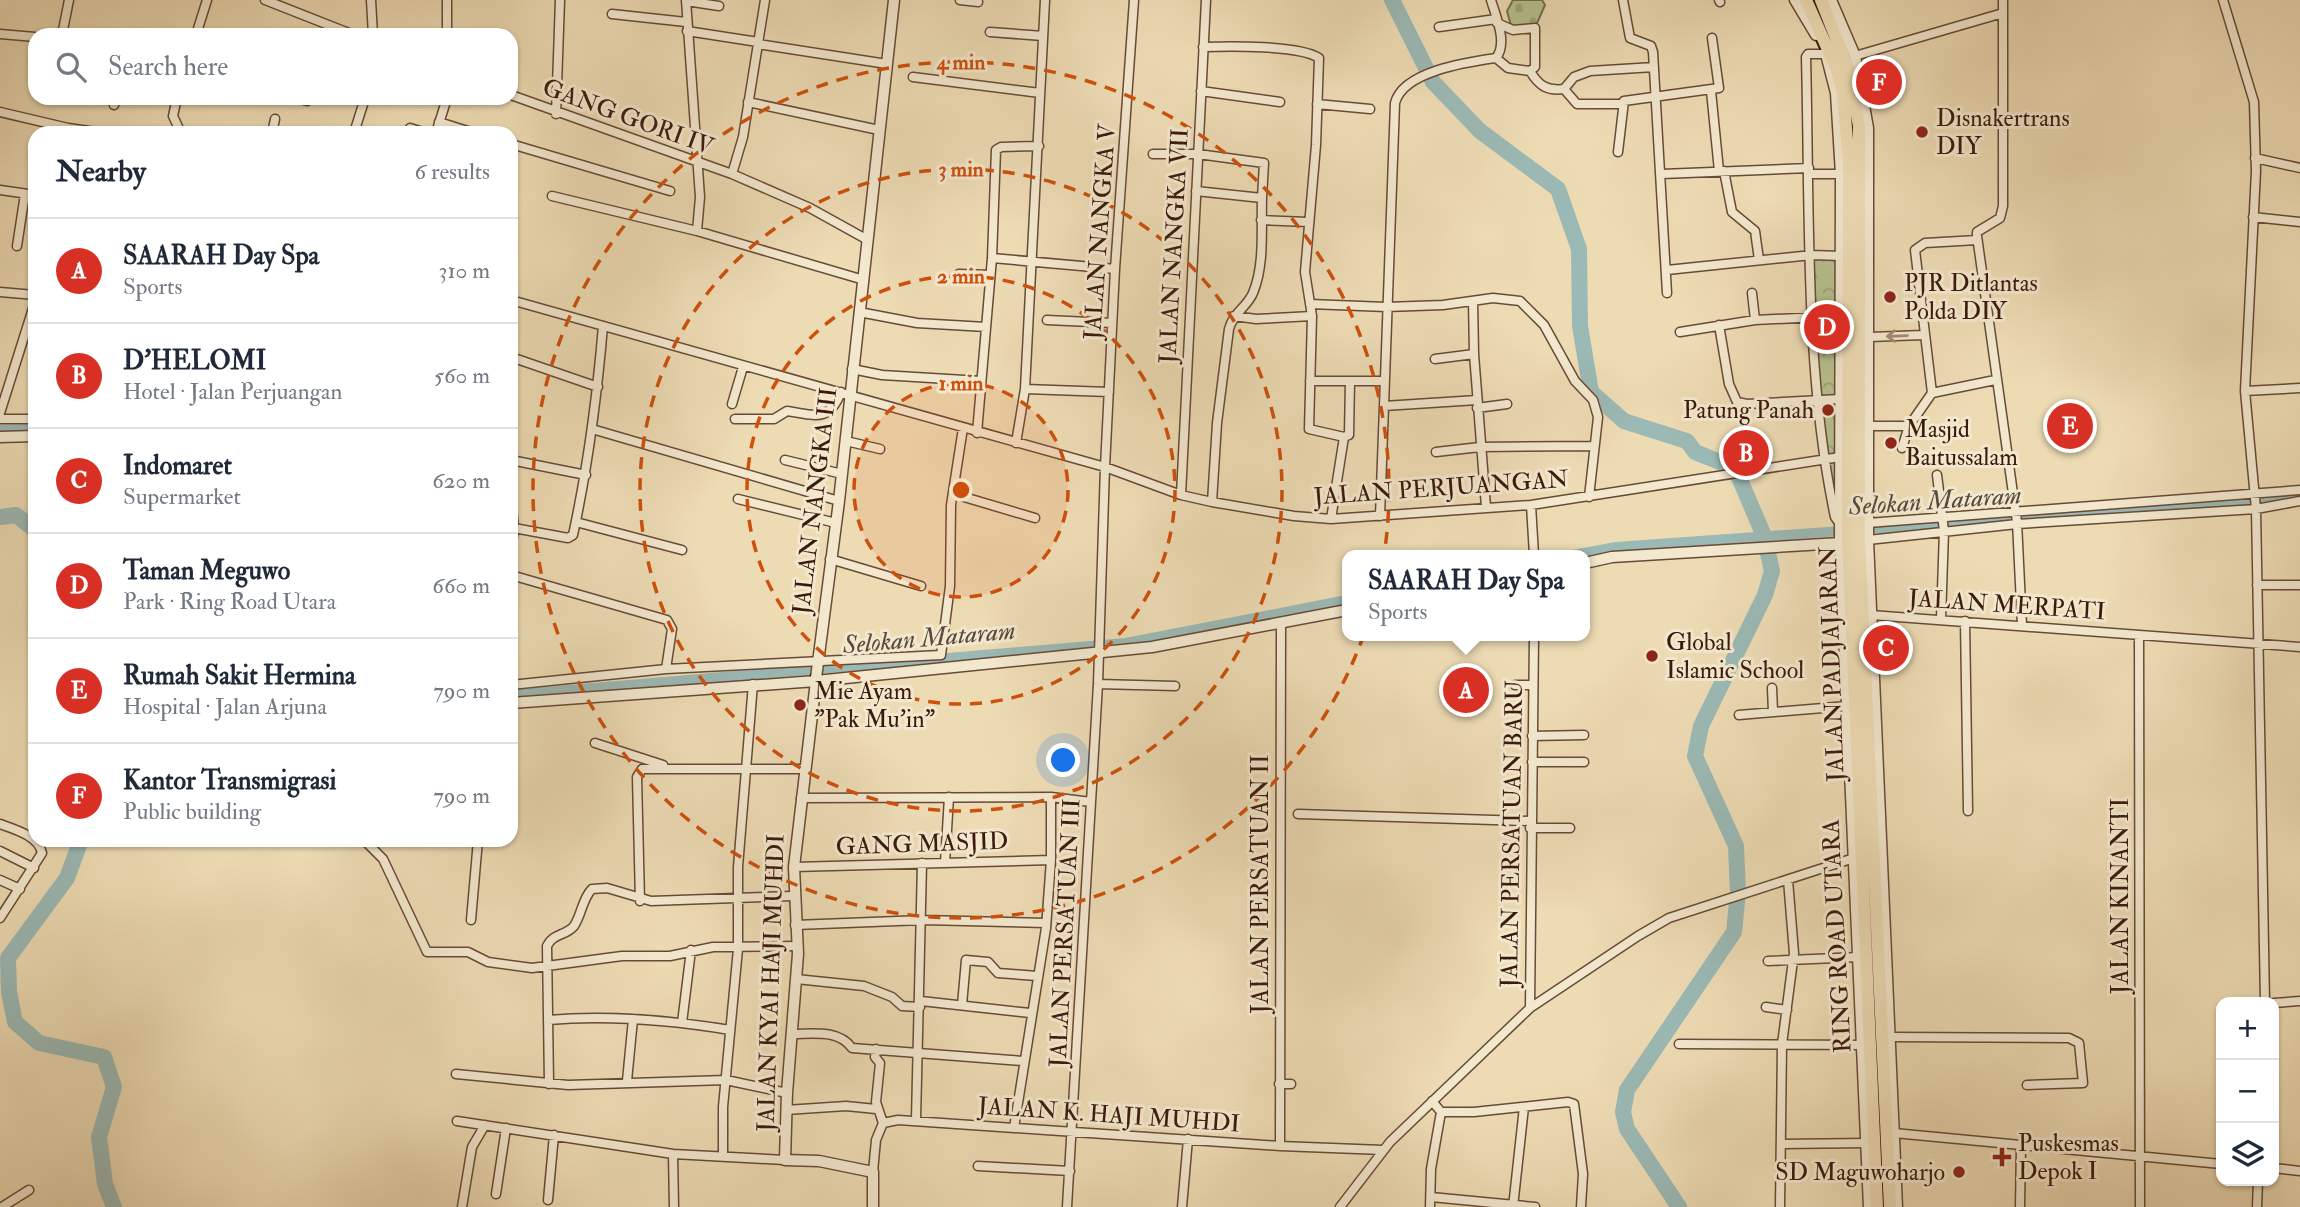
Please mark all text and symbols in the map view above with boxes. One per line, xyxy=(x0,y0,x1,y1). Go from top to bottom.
search box xyxy=(28,28,518,105)
icon: search xyxy=(52,48,90,86)
text: 4 min xyxy=(936,49,985,76)
text: Search here xyxy=(108,51,228,83)
pin: F xyxy=(1856,56,1902,108)
street label: GANG GORI IV xyxy=(538,72,719,163)
place label: Disnakertrans DIY xyxy=(1936,103,2070,162)
street label: JALAN NANGKA V xyxy=(1077,122,1123,342)
marker: Disnakertrans DIY xyxy=(1914,124,1930,140)
street label: JALAN NANGKA VII xyxy=(1152,128,1196,365)
text: Nearby xyxy=(56,153,146,190)
text: 3 min xyxy=(938,156,984,183)
text: 6 results xyxy=(415,157,490,186)
text: SAARAH Day Spa xyxy=(123,240,319,272)
text: A xyxy=(72,256,86,285)
text: 310 m xyxy=(439,256,490,285)
text: 2 min xyxy=(937,263,985,290)
place label: PJR Ditlantas Polda DIY xyxy=(1904,268,2038,327)
text: Sports xyxy=(123,272,182,301)
marker: PJR Ditlantas Polda DIY xyxy=(1882,289,1898,305)
pin: D xyxy=(1804,301,1850,353)
one-way arrow xyxy=(1885,329,1908,342)
text: D'HELOMI xyxy=(123,345,266,377)
text: B xyxy=(71,361,87,390)
text: 560 m xyxy=(434,361,490,390)
text: 1 min xyxy=(939,370,983,397)
text: Hotel · Jalan Perjuangan xyxy=(123,377,342,406)
street label: JALAN NANGKA III xyxy=(786,386,844,617)
place label: Patung Panah xyxy=(1683,395,1814,426)
pin: E xyxy=(2047,400,2093,452)
marker: Patung Panah xyxy=(1820,402,1836,418)
place label: Masjid Baitussalam xyxy=(1905,414,2018,473)
pin: B xyxy=(1723,427,1769,479)
marker: Masjid Baitussalam xyxy=(1883,435,1899,451)
text: Indomaret xyxy=(123,450,232,482)
street label: JALAN PERJUANGAN xyxy=(1312,464,1570,512)
text: C xyxy=(71,466,87,495)
text: 620 m xyxy=(432,466,490,495)
centre of rings xyxy=(949,478,973,502)
water label: Selokan Mataram xyxy=(1847,479,2022,523)
text: Supermarket xyxy=(123,482,241,511)
street label: JALAN PADJAJARAN xyxy=(1812,545,1852,783)
popup xyxy=(1342,550,1590,641)
text: Taman Meguwo xyxy=(123,555,290,587)
text: SAARAH Day Spa xyxy=(1368,565,1564,597)
text: D xyxy=(70,571,88,600)
text: 660 m xyxy=(432,571,490,600)
street label: JALAN MERPATI xyxy=(1906,583,2107,627)
text: Park · Ring Road Utara xyxy=(123,587,336,616)
text: Sports xyxy=(1368,597,1427,626)
water label: Selokan Mataram xyxy=(840,615,1017,662)
pin: C xyxy=(1863,622,1909,674)
place label: Global Islamic School xyxy=(1666,627,1804,686)
marker: Global Islamic School xyxy=(1644,648,1660,664)
text: Rumah Sakit Hermina xyxy=(123,660,356,692)
pin: A xyxy=(1443,664,1489,716)
text: E xyxy=(71,676,87,705)
text: 790 m xyxy=(433,676,490,705)
place label: Mie Ayam "Pak Mu'in" xyxy=(814,676,936,735)
street label: JALAN PERSATUAN BARU xyxy=(1494,680,1530,989)
text: Hospital · Jalan Arjuna xyxy=(123,692,327,721)
marker: Mie Ayam "Pak Mu'in" xyxy=(792,697,808,713)
your location xyxy=(1046,743,1080,777)
street label: JALAN PERSATUAN II xyxy=(1245,754,1276,1015)
text: Kantor Transmigrasi xyxy=(123,765,336,797)
text: F xyxy=(72,781,86,810)
text: 790 m xyxy=(433,781,490,810)
text: Public building xyxy=(123,797,261,826)
street label: JALAN PERSATUAN III xyxy=(1042,798,1088,1069)
street label: JALAN KINANTI xyxy=(2105,798,2136,995)
street label: RING ROAD UTARA xyxy=(1815,818,1859,1054)
street label: GANG MASJID xyxy=(835,825,1009,863)
street label: JALAN KYAI HAJI MUHDI xyxy=(750,834,792,1133)
map controls xyxy=(2216,997,2279,1186)
button: + xyxy=(2216,997,2279,1060)
button: − xyxy=(2216,1060,2279,1123)
street label: JALAN K. HAJI MUHDI xyxy=(976,1090,1241,1140)
button: layers xyxy=(2216,1123,2279,1186)
place label: Puskesmas Depok I xyxy=(2018,1128,2119,1187)
marker: Puskesmas Depok I xyxy=(1992,1147,2012,1167)
place label: SD Maguwoharjo xyxy=(1775,1157,1945,1188)
marker: SD Maguwoharjo xyxy=(1951,1164,1967,1180)

